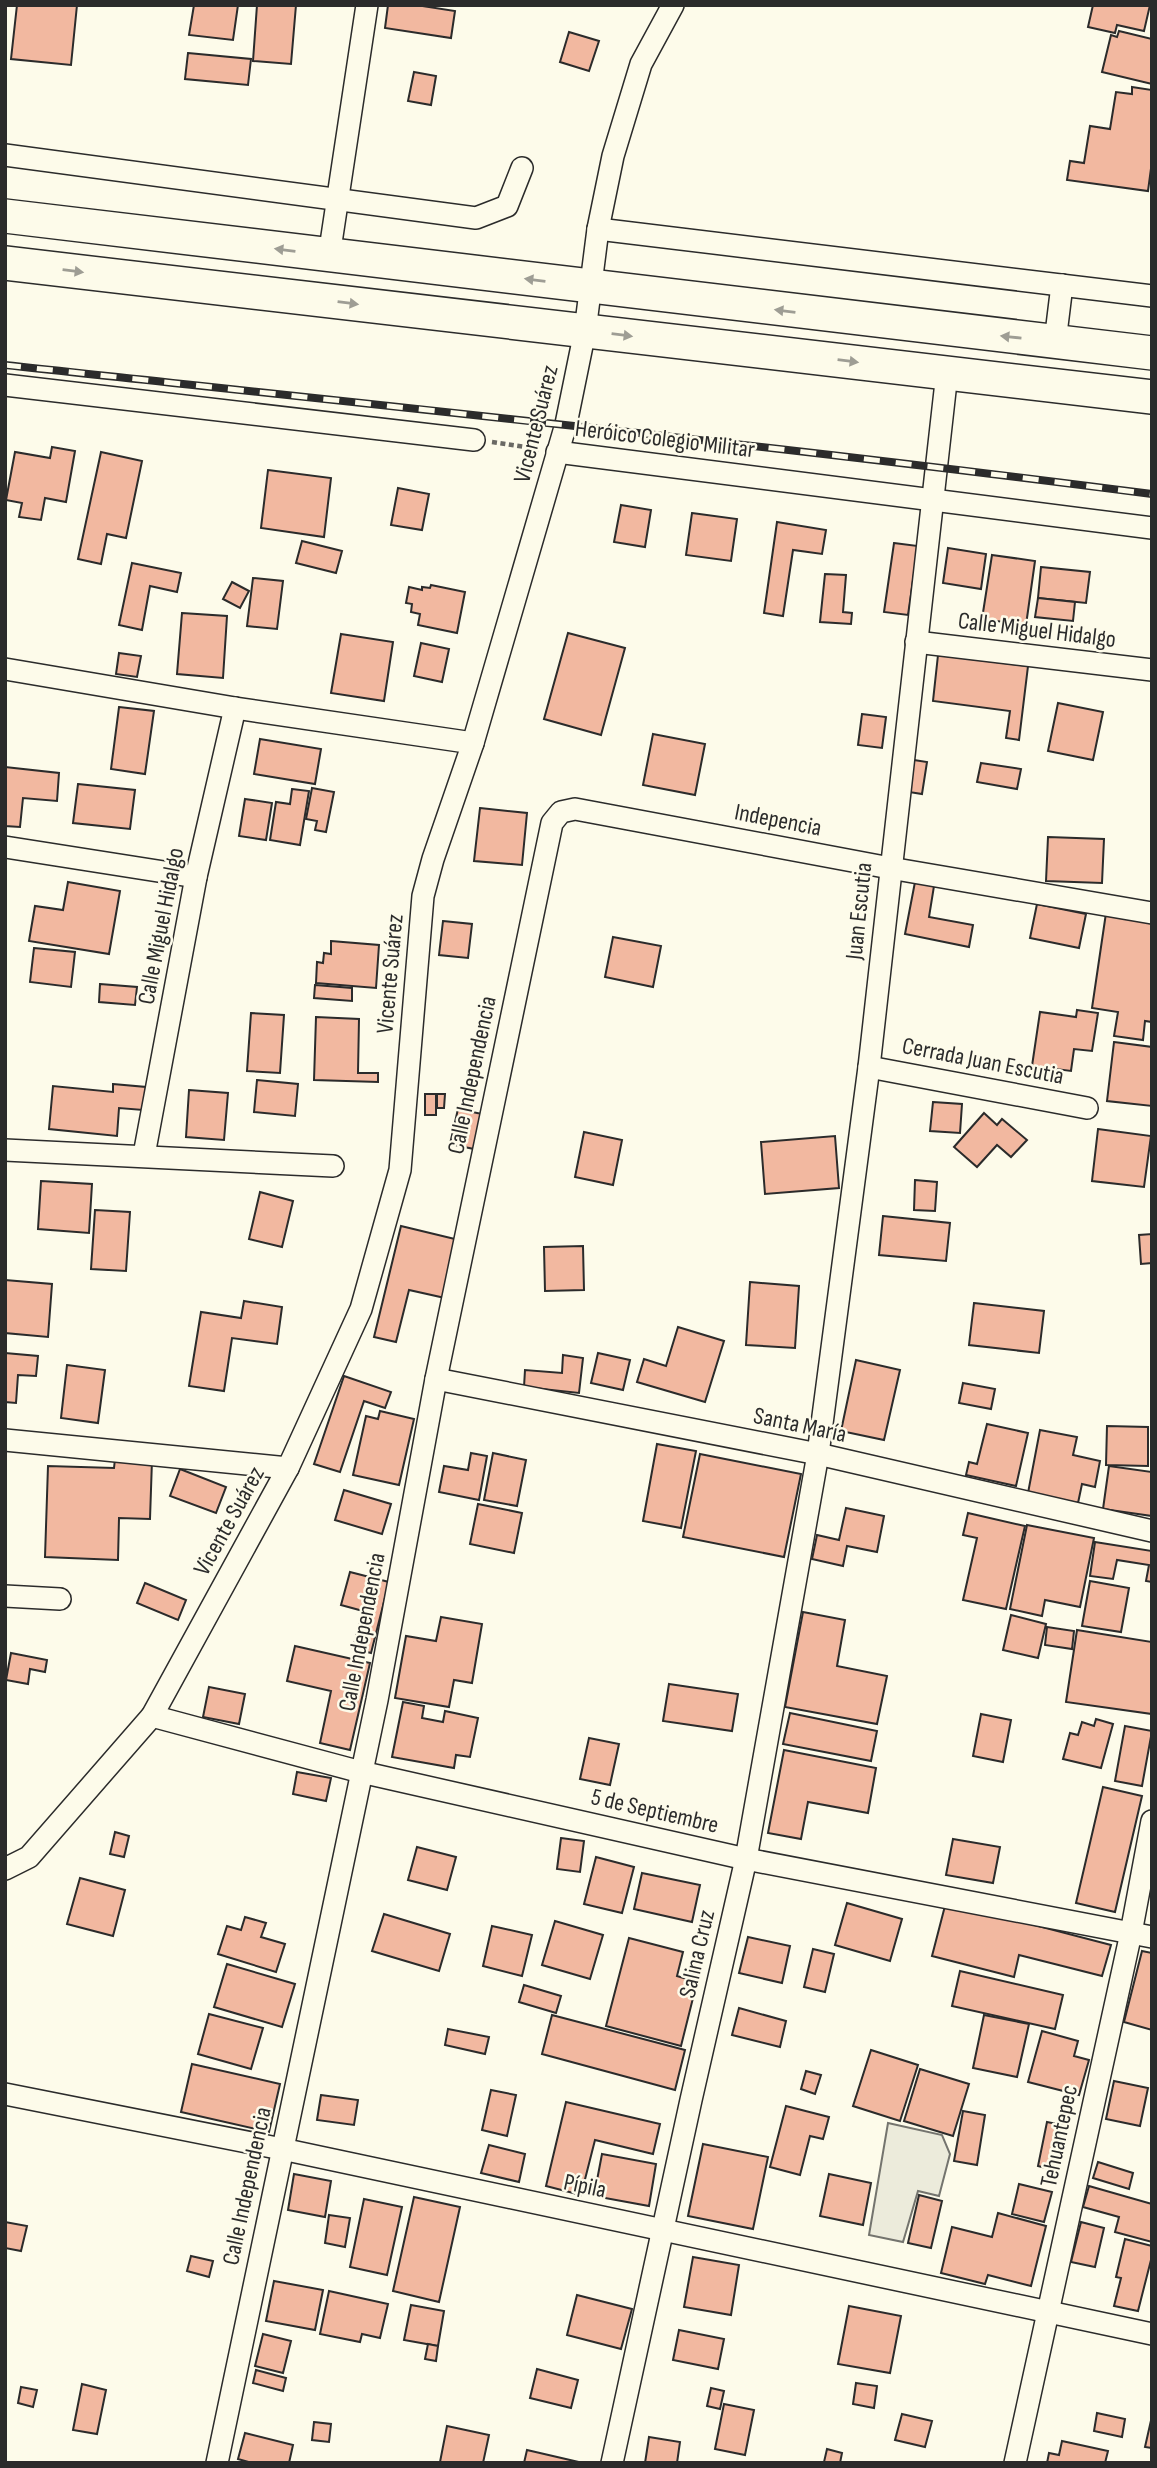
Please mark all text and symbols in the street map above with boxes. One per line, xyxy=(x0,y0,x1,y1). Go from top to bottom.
one-way arrow xyxy=(273,245,295,256)
one-way arrow xyxy=(62,265,84,276)
one-way arrow xyxy=(524,275,546,286)
one-way arrow xyxy=(337,297,359,308)
one-way arrow xyxy=(774,305,796,316)
one-way arrow xyxy=(611,330,633,341)
one-way arrow xyxy=(1000,332,1022,343)
one-way arrow xyxy=(837,356,859,367)
street label: Vicente Suárez xyxy=(507,362,565,486)
street label: Heróico Colegio Militar xyxy=(573,414,757,464)
street label: Calle Miguel Hidalgo xyxy=(956,606,1118,654)
street label: Indepencia xyxy=(732,797,824,843)
street label: Calle Miguel Hidalgo xyxy=(132,845,190,1007)
street label: Juan Escutia xyxy=(839,861,879,962)
street label: Vicente Suárez xyxy=(370,913,410,1035)
street label: Calle Independencia xyxy=(441,993,503,1157)
street label: Cerrada Juan Escutia xyxy=(900,1031,1066,1091)
street label: Santa María xyxy=(751,1401,849,1449)
street label: Vicente Suárez xyxy=(187,1461,271,1580)
street label: Calle Independencia xyxy=(332,1550,392,1714)
street label: 5 de Septiembre xyxy=(589,1782,721,1840)
street label: Salina Cruz xyxy=(673,1907,721,2001)
street label: Tehuantepec xyxy=(1034,2082,1084,2190)
street label: Calle Independencia xyxy=(216,2104,278,2268)
street label: Pípila xyxy=(561,2167,609,2205)

